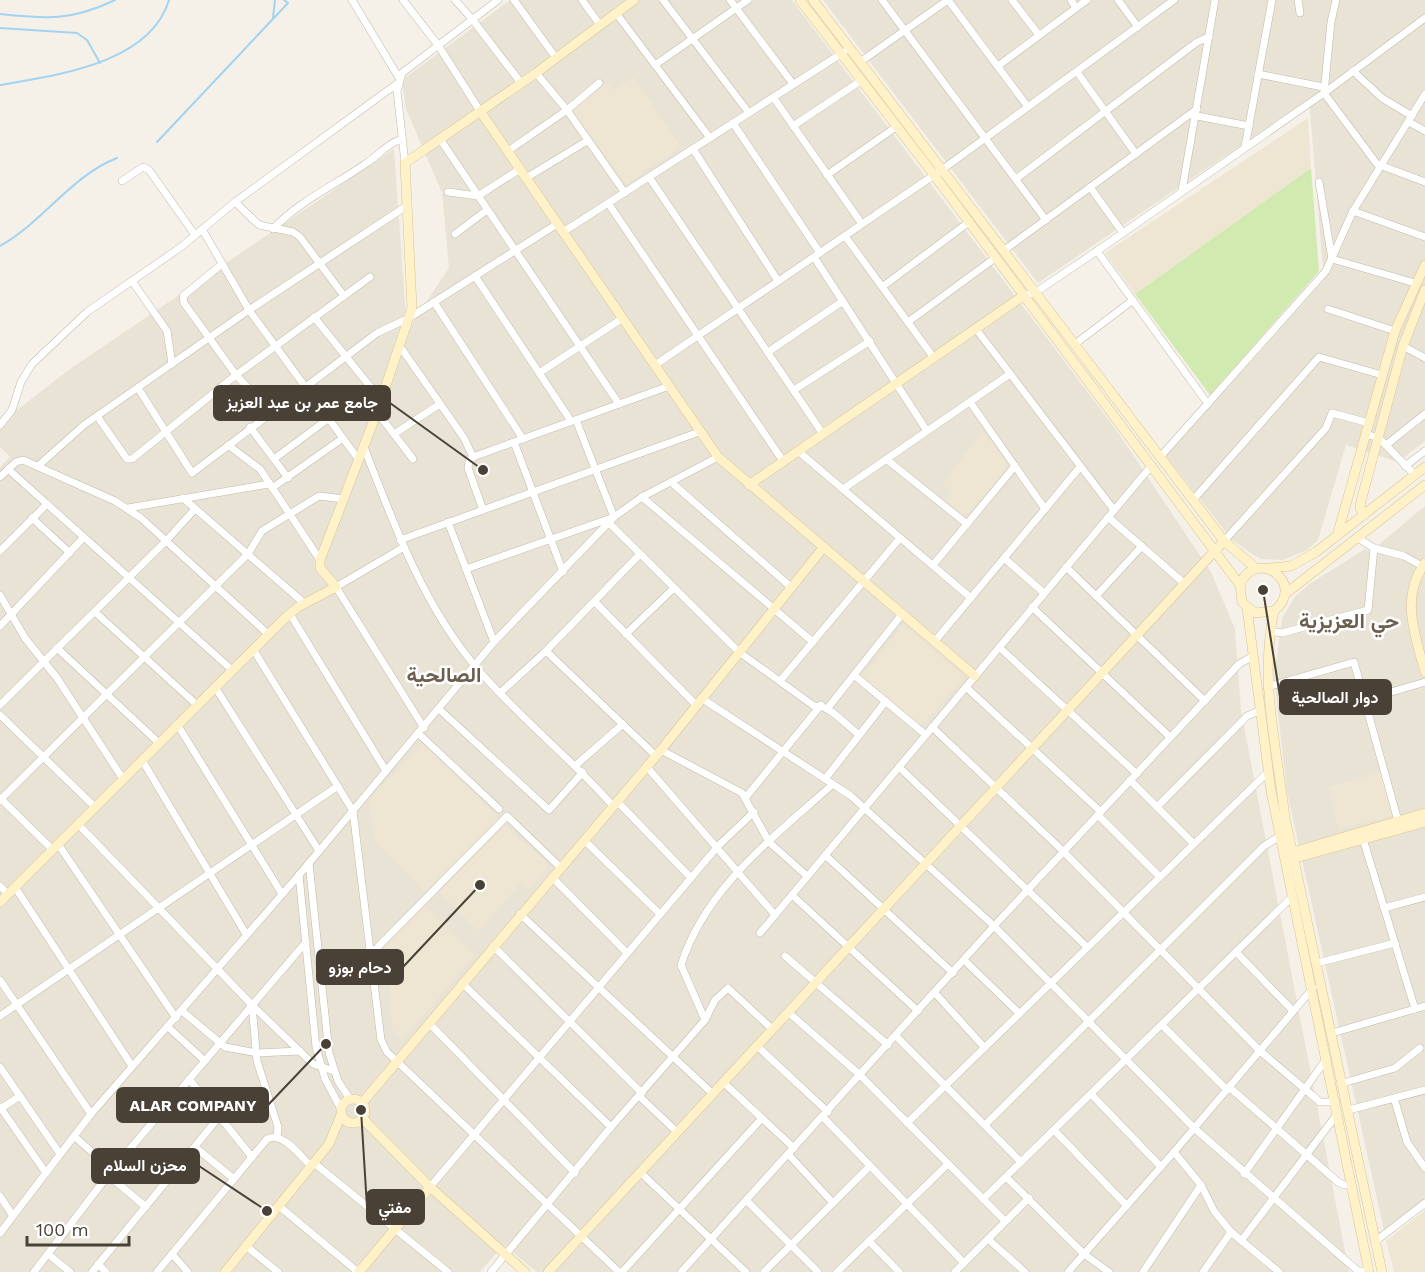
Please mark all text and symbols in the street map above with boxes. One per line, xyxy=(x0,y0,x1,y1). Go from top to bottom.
callout: جامع عمر بن عبد العزيز xyxy=(214,386,390,420)
text: جامع عمر بن عبد العزيز xyxy=(225,393,378,414)
district label: حي العزيزية xyxy=(1299,608,1399,638)
district label: الصالحية xyxy=(406,662,482,687)
callout: دوار الصالحية xyxy=(1280,680,1391,714)
text: دوار الصالحية xyxy=(1291,688,1379,708)
callout: دحام بوزو xyxy=(317,950,403,984)
text: دحام بوزو xyxy=(329,958,391,978)
callout: ALAR COMPANY xyxy=(117,1088,268,1122)
text: ALAR COMPANY xyxy=(130,1096,257,1115)
callout: محزن السلام xyxy=(92,1149,199,1183)
text: محزن السلام xyxy=(103,1156,187,1176)
callout: مفتي xyxy=(367,1190,424,1224)
text: مفتي xyxy=(379,1198,412,1221)
scale bar xyxy=(27,1209,129,1247)
text: 100 m xyxy=(36,1219,89,1240)

